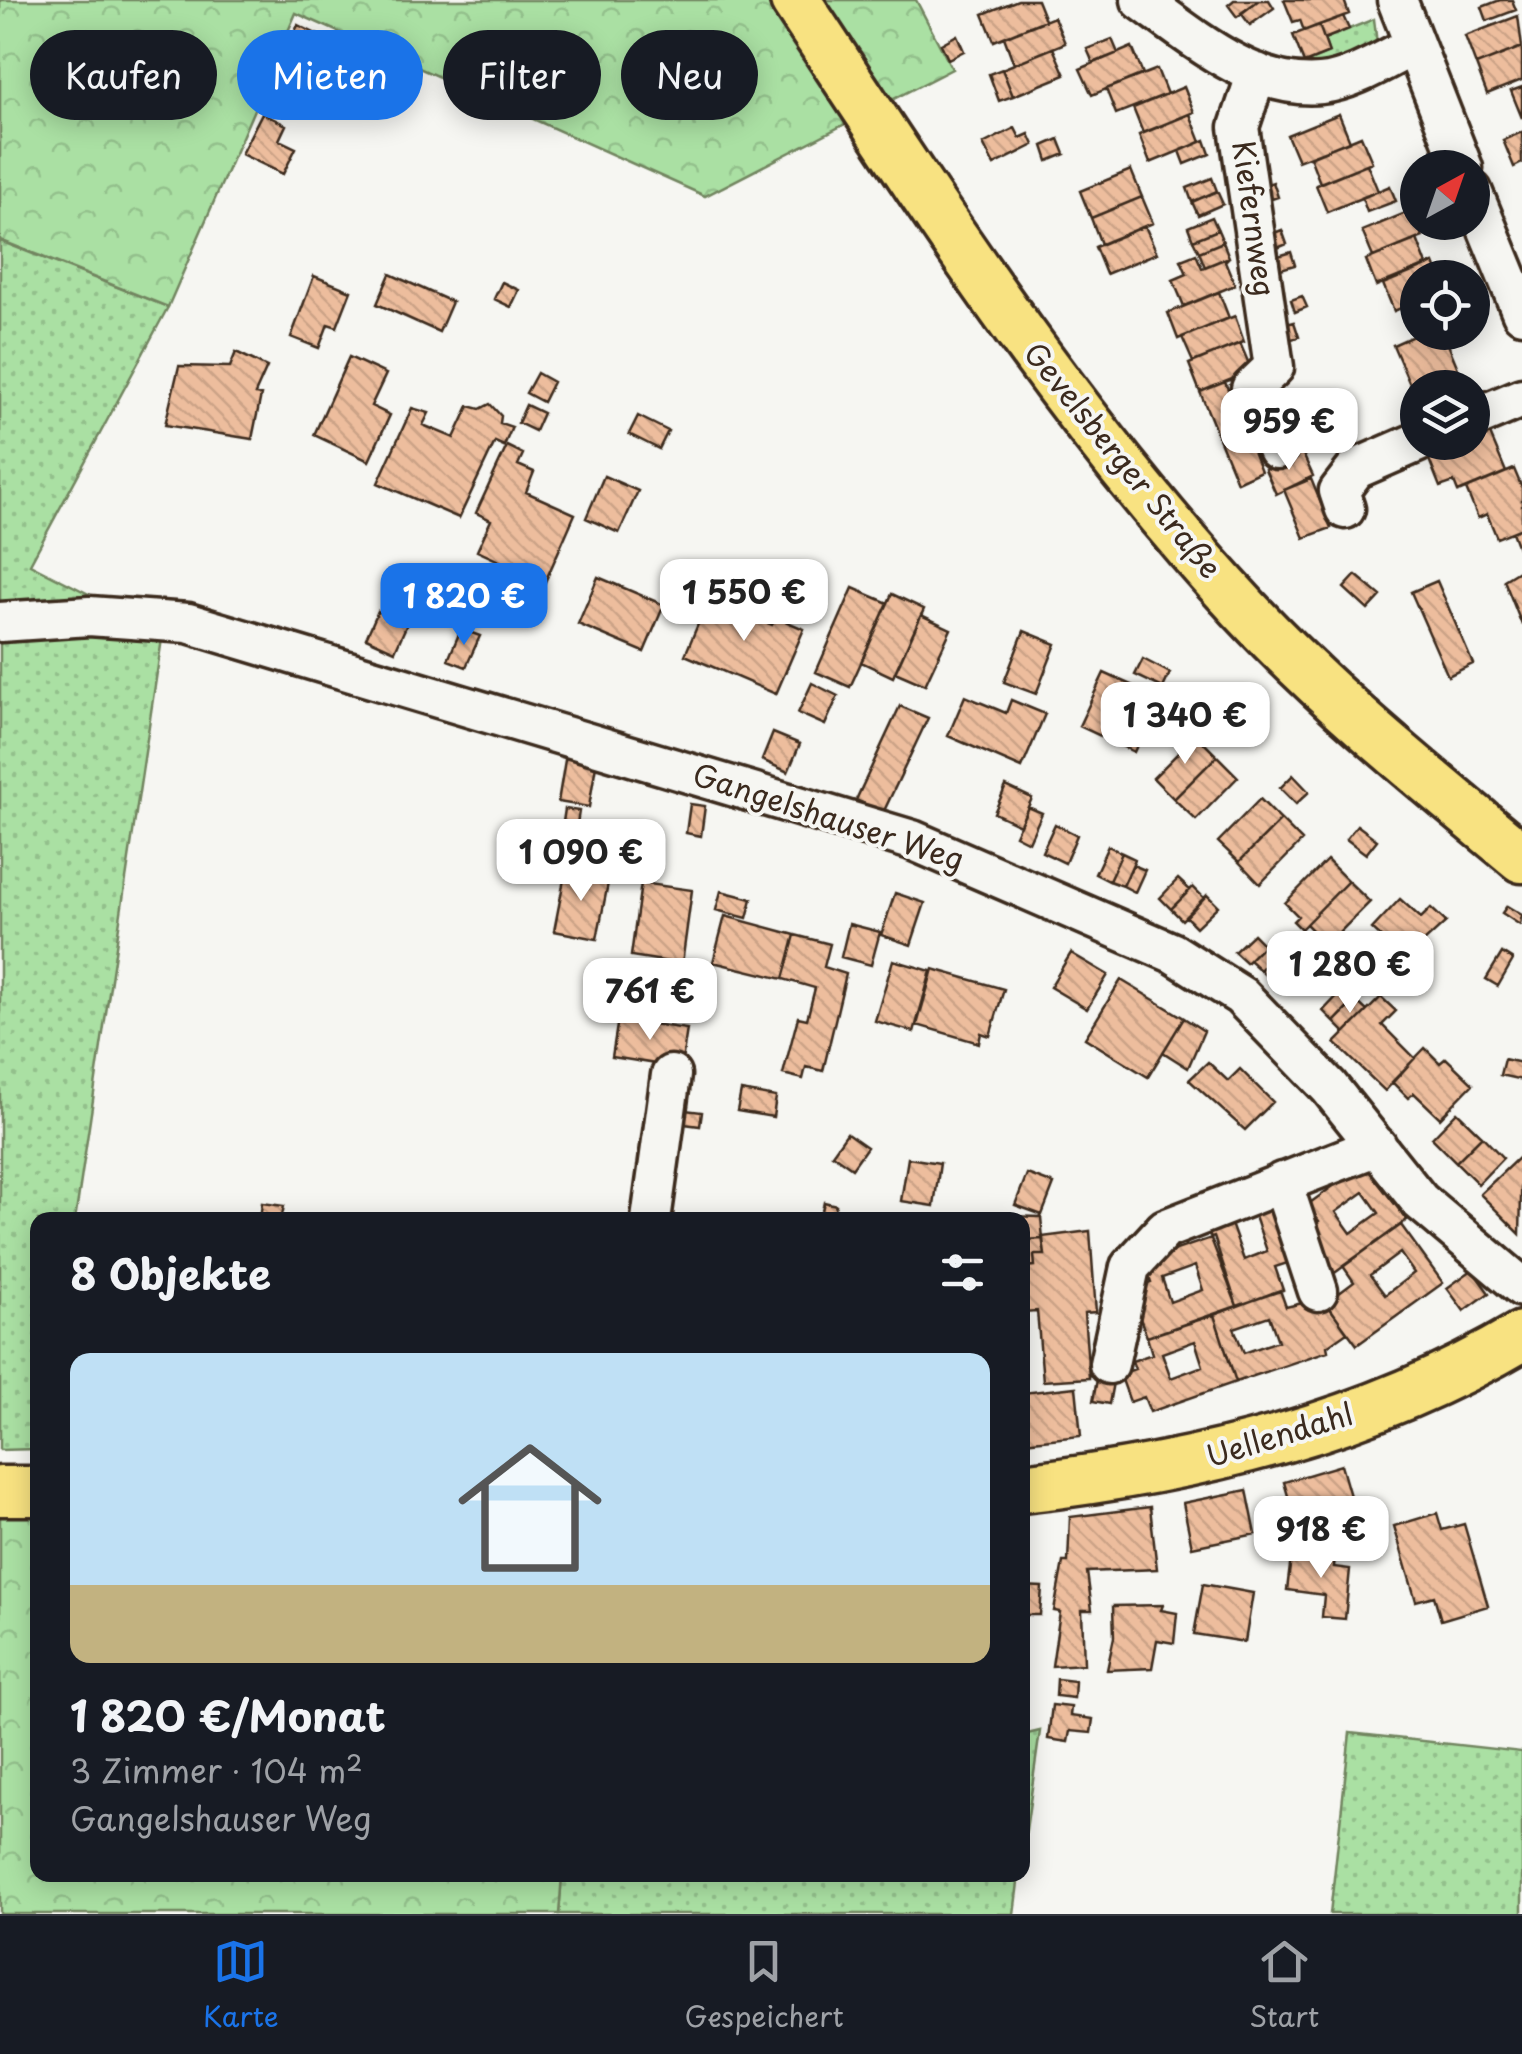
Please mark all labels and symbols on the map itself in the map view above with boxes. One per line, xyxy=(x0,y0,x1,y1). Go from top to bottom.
street label: Kiefernweg xyxy=(1222,138,1289,300)
north arrow xyxy=(1400,150,1490,240)
street label: Gevelsberger Straße xyxy=(1014,332,1234,587)
pin: 959 € xyxy=(1219,388,1359,473)
pin: 1 550 € xyxy=(652,559,836,644)
pin: 1 820 € xyxy=(372,563,556,648)
pin: 1 340 € xyxy=(1093,682,1277,767)
street label: Gangelshauser Weg xyxy=(687,751,970,881)
pin: 1 090 € xyxy=(489,819,673,904)
pin: 1 280 € xyxy=(1258,931,1442,1016)
pin: 761 € xyxy=(580,958,720,1043)
street label: Uellendahl xyxy=(1200,1390,1358,1477)
pin: 918 € xyxy=(1251,1496,1391,1581)

